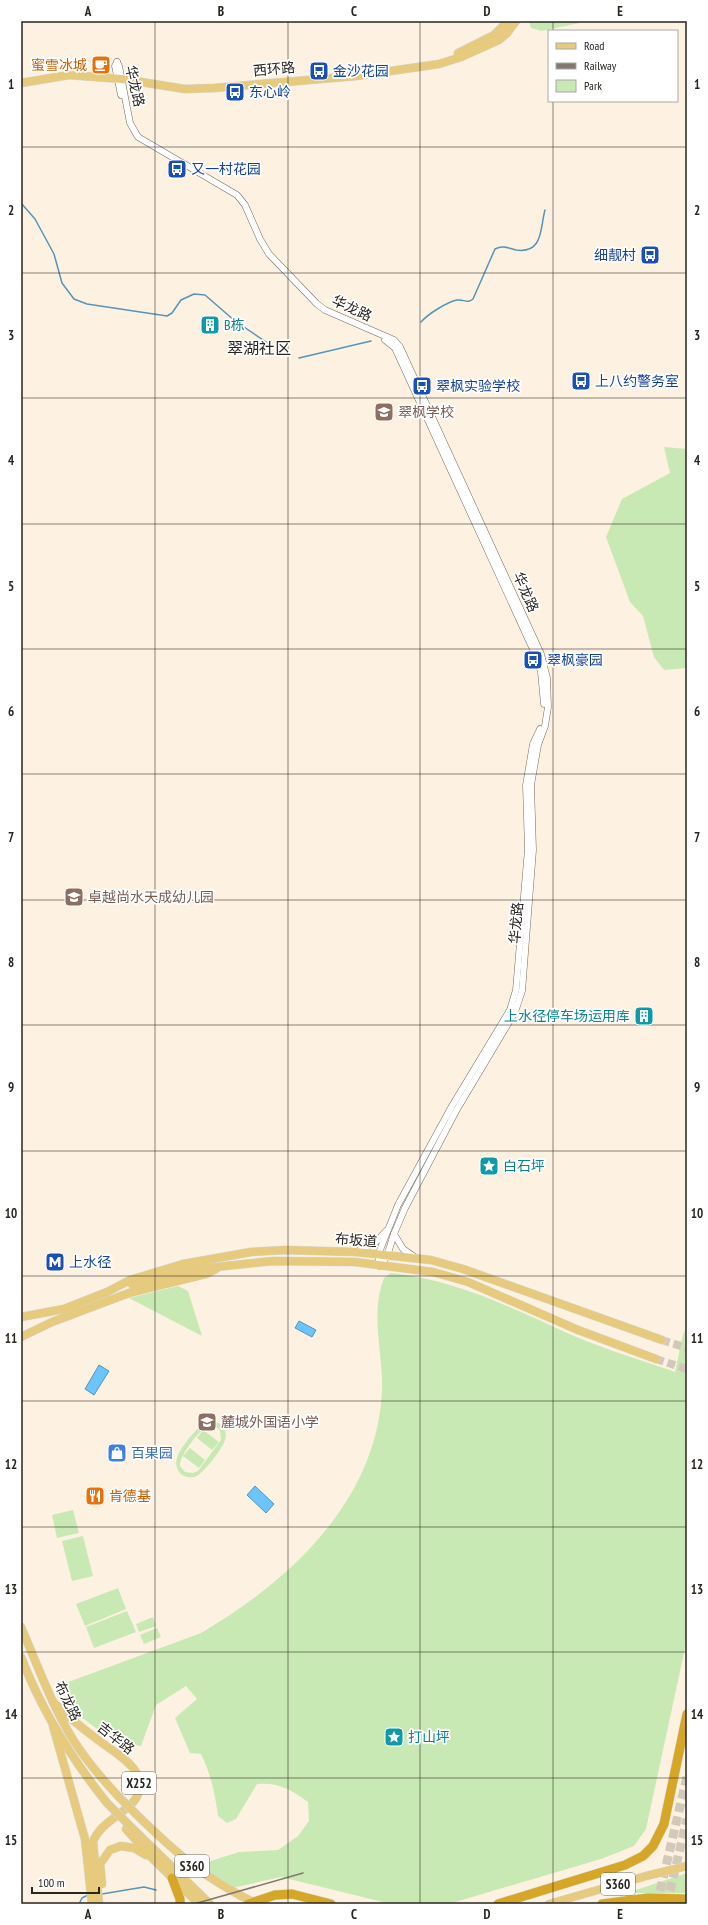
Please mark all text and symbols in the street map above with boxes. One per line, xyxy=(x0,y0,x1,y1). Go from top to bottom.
text: A xyxy=(84,3,92,20)
text: B xyxy=(218,3,224,20)
text: C xyxy=(351,3,357,20)
text: D xyxy=(484,3,491,20)
text: E xyxy=(617,3,623,20)
legend xyxy=(548,30,678,102)
text: Road xyxy=(584,38,604,53)
cafe icon: 蜜雪冰城 xyxy=(90,54,112,76)
place label: 蜜雪冰城 xyxy=(31,56,87,74)
street label: 西环路 xyxy=(252,58,296,80)
text: Railway xyxy=(584,58,617,73)
bus stop icon: 金沙花园 xyxy=(308,60,330,82)
place label: 金沙花园 xyxy=(333,62,389,80)
street label: 华龙路 xyxy=(122,64,148,108)
text: 1 xyxy=(8,76,14,93)
text: 1 xyxy=(694,76,700,93)
text: Park xyxy=(584,78,602,93)
bus stop icon: 东心岭 xyxy=(224,81,246,103)
place label: 东心岭 xyxy=(249,83,291,101)
bus stop icon: 又一村花园 xyxy=(166,158,188,180)
place label: 又一村花园 xyxy=(191,160,261,178)
text: 2 xyxy=(8,202,14,219)
text: 2 xyxy=(694,202,700,219)
bus stop icon: 细靓村 xyxy=(639,244,661,266)
place label: 细靓村 xyxy=(594,246,636,264)
street label: 华龙路 xyxy=(329,291,375,325)
building icon: B栋 xyxy=(199,314,221,336)
place label: B栋 xyxy=(224,316,245,334)
text: 3 xyxy=(8,327,14,344)
text: 3 xyxy=(694,327,700,344)
district label: 翠湖社区 xyxy=(227,338,291,358)
bus stop icon: 上八约警务室 xyxy=(570,370,592,392)
place label: 上八约警务室 xyxy=(595,372,679,390)
bus stop icon: 翠枫实验学校 xyxy=(411,375,433,397)
place label: 翠枫实验学校 xyxy=(436,377,520,395)
school or university icon: 翠枫学校 xyxy=(373,401,395,423)
place label: 翠枫学校 xyxy=(398,403,454,421)
text: 4 xyxy=(8,452,15,469)
text: 4 xyxy=(694,452,701,469)
street label: 华龙路 xyxy=(509,569,543,615)
text: 5 xyxy=(8,578,14,595)
text: 5 xyxy=(694,578,700,595)
bus stop icon: 翠枫豪园 xyxy=(522,649,544,671)
place label: 翠枫豪园 xyxy=(547,651,603,669)
text: 6 xyxy=(8,703,14,720)
text: 6 xyxy=(694,703,700,720)
text: 7 xyxy=(8,829,14,846)
text: 7 xyxy=(694,829,700,846)
school or university icon: 卓越尚水天成幼儿园 xyxy=(63,886,85,908)
place label: 卓越尚水天成幼儿园 xyxy=(88,888,214,906)
street label: 华龙路 xyxy=(505,901,527,945)
text: 8 xyxy=(8,954,14,971)
text: 8 xyxy=(694,954,700,971)
building icon: 上水径停车场运用库 xyxy=(633,1005,655,1027)
place label: 上水径停车场运用库 xyxy=(504,1007,630,1025)
text: 9 xyxy=(8,1079,14,1096)
text: 9 xyxy=(694,1079,700,1096)
place icon: 白石坪 xyxy=(478,1155,500,1177)
place label: 白石坪 xyxy=(503,1157,545,1175)
text: 10 xyxy=(5,1205,17,1222)
text: 10 xyxy=(691,1205,703,1222)
street label: 布坂道 xyxy=(334,1230,378,1250)
metro station icon: 上水径 xyxy=(44,1251,66,1273)
place label: 上水径 xyxy=(69,1253,111,1271)
text: 11 xyxy=(5,1330,17,1347)
text: 11 xyxy=(691,1330,703,1347)
school or university icon: 麓城外国语小学 xyxy=(196,1411,218,1433)
place label: 麓城外国语小学 xyxy=(221,1413,319,1431)
shop icon: 百果园 xyxy=(106,1442,128,1464)
place label: 百果园 xyxy=(131,1444,173,1462)
text: 12 xyxy=(5,1456,17,1473)
text: 12 xyxy=(691,1456,703,1473)
restaurant icon: 肯德基 xyxy=(84,1485,106,1507)
place label: 肯德基 xyxy=(109,1487,151,1505)
text: 13 xyxy=(5,1581,17,1598)
text: 13 xyxy=(691,1581,703,1598)
street label: 布龙路 xyxy=(51,1678,85,1724)
text: 14 xyxy=(5,1706,18,1723)
text: 14 xyxy=(691,1706,704,1723)
street label: 吉华路 xyxy=(94,1718,138,1758)
place icon: 打山坪 xyxy=(383,1726,405,1748)
place label: 打山坪 xyxy=(408,1728,450,1746)
road number: X252 xyxy=(122,1772,156,1794)
text: 15 xyxy=(5,1832,17,1849)
text: 15 xyxy=(691,1832,703,1849)
road number: S360 xyxy=(175,1855,209,1877)
scale bar xyxy=(32,1869,99,1895)
road number: S360 xyxy=(601,1873,635,1895)
text: 100 m xyxy=(38,1875,65,1890)
text: A xyxy=(84,1906,92,1923)
text: B xyxy=(218,1906,224,1923)
text: C xyxy=(351,1906,357,1923)
text: D xyxy=(484,1906,491,1923)
text: E xyxy=(617,1906,623,1923)

